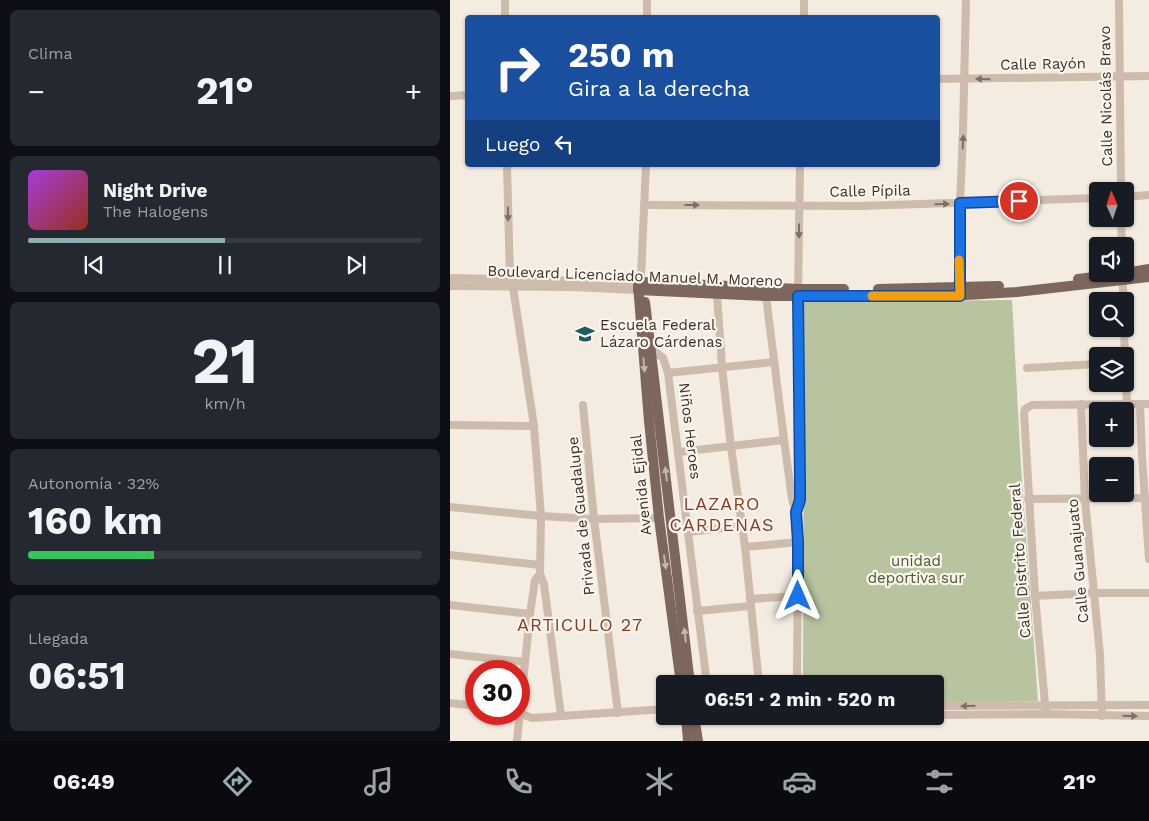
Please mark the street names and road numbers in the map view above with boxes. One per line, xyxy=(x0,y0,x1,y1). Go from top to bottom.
street label: Calle Nicolás Bravo xyxy=(1096,25,1116,167)
street label: Calle Rayón xyxy=(1000,54,1086,74)
street label: Calle Pípila xyxy=(829,181,911,201)
street label: Boulevard Licenciado Manuel M. Moreno xyxy=(487,262,783,290)
street label: Niños Heroes xyxy=(675,382,705,480)
street label: Avenida Ejidal xyxy=(627,433,655,537)
street label: Privada de Guadalupe xyxy=(564,436,598,596)
street label: Calle Distrito Federal xyxy=(1006,483,1034,639)
street label: Calle Guanajuato xyxy=(1064,498,1092,624)

